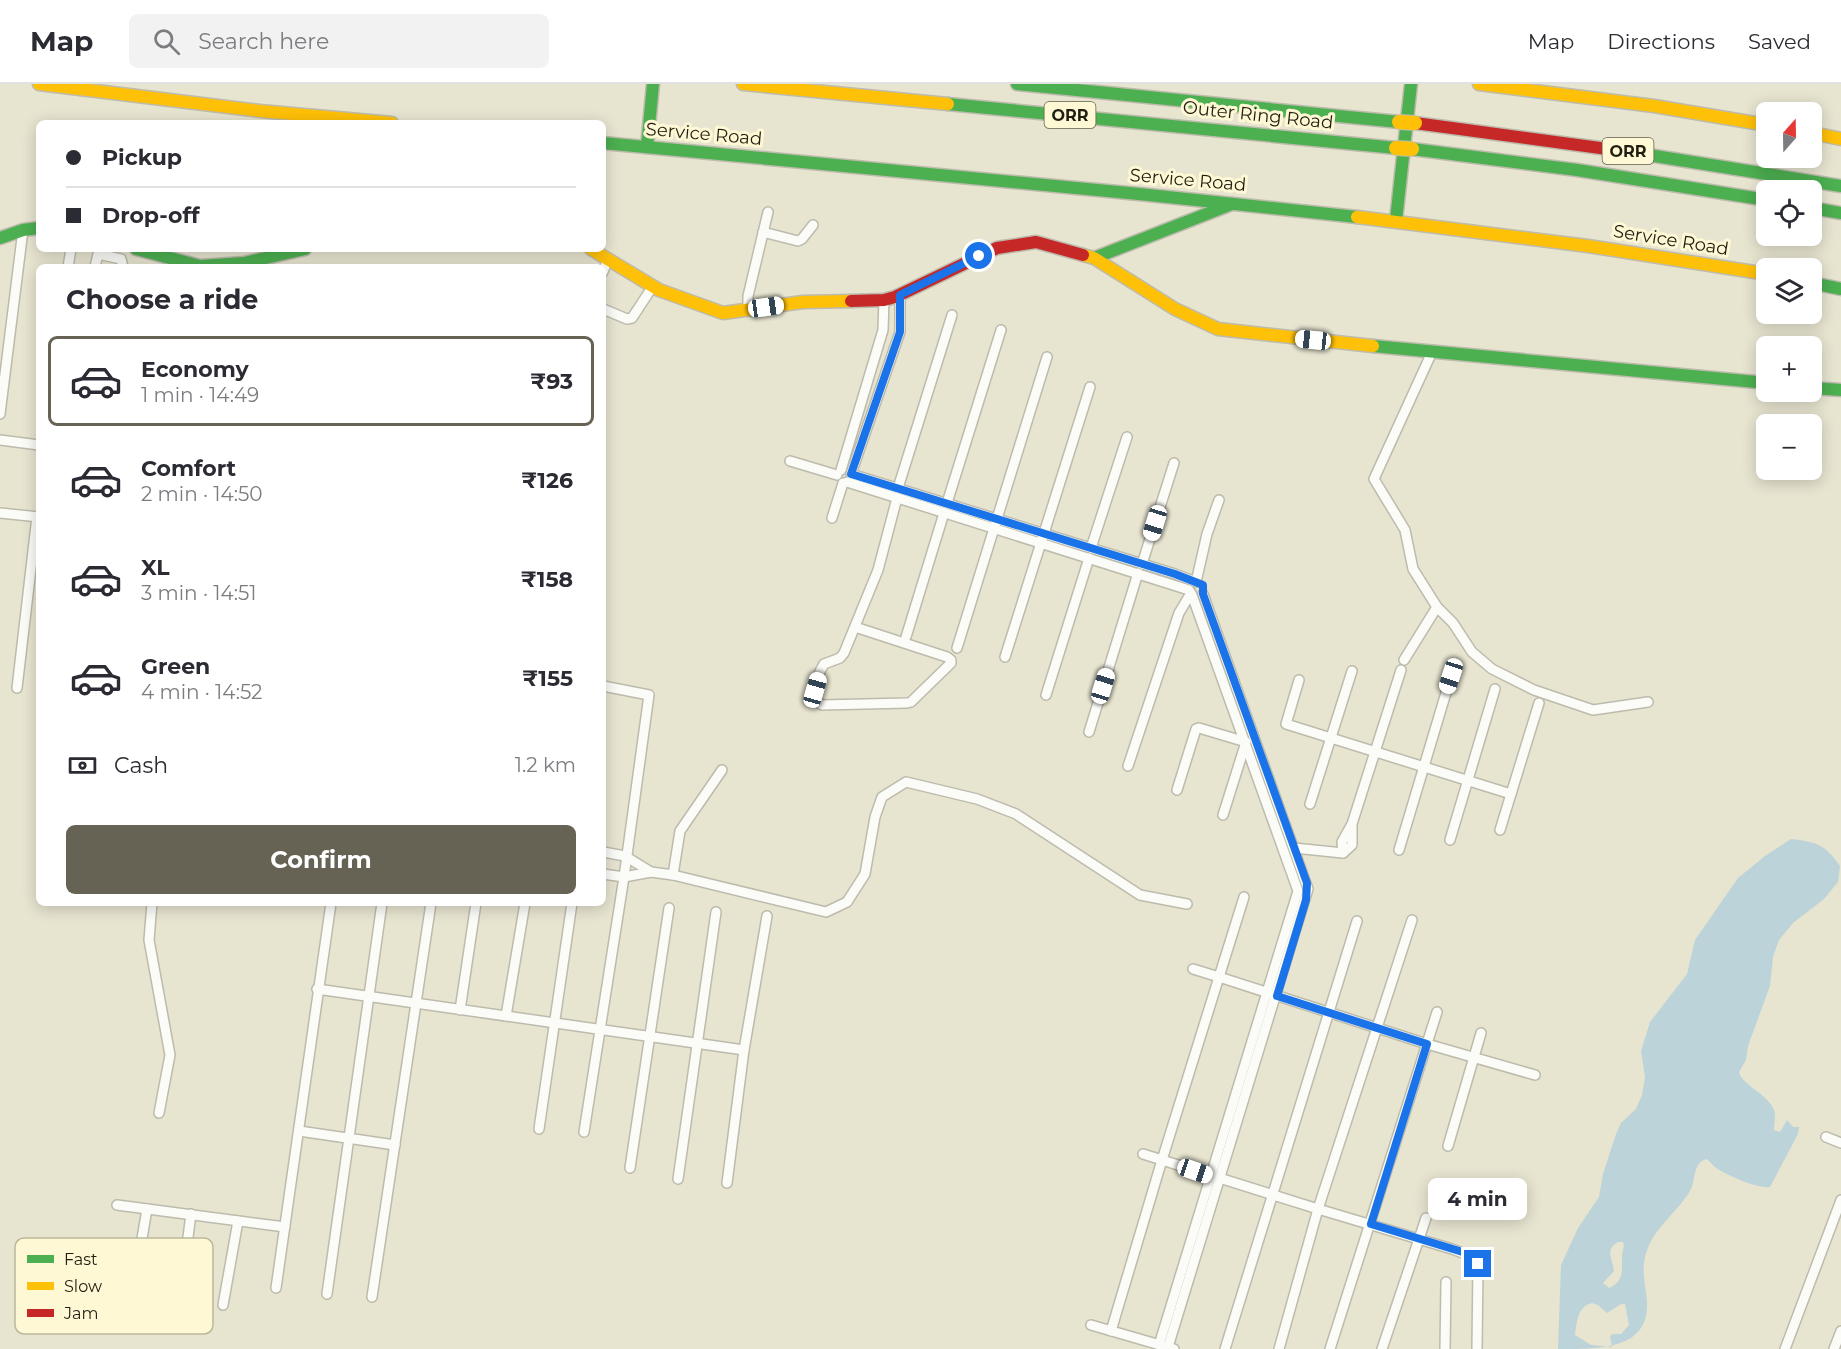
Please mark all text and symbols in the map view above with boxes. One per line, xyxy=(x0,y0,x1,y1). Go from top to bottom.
search box xyxy=(129,14,549,68)
text: Map xyxy=(30,24,93,58)
icon: search xyxy=(150,25,183,58)
text: Search here xyxy=(198,28,329,55)
text: Map xyxy=(1528,29,1574,54)
text: Directions xyxy=(1607,29,1715,54)
text: Saved xyxy=(1748,29,1811,54)
street label: Outer Ring Road xyxy=(1182,96,1334,134)
road number: ORR xyxy=(1044,102,1096,128)
north arrow xyxy=(1756,102,1822,168)
map controls xyxy=(1756,102,1822,480)
street label: Service Road xyxy=(645,118,763,150)
road number: ORR xyxy=(1602,138,1654,164)
text: Pickup xyxy=(102,144,182,171)
street label: Service Road xyxy=(1129,164,1247,196)
button: locate xyxy=(1756,180,1822,246)
text: Drop-off xyxy=(102,202,200,229)
street label: Service Road xyxy=(1612,220,1730,260)
route start xyxy=(965,242,992,269)
button: layers xyxy=(1756,258,1822,324)
text: Choose a ride xyxy=(66,283,258,316)
car xyxy=(747,296,785,318)
car xyxy=(1294,329,1332,351)
button: + xyxy=(1756,336,1822,402)
icon: car xyxy=(69,354,123,408)
text: Economy xyxy=(141,356,249,383)
text: ₹93 xyxy=(530,368,573,395)
text: 1 min · 14:49 xyxy=(141,383,259,407)
button: − xyxy=(1756,414,1822,480)
icon: car xyxy=(69,453,123,507)
text: Comfort xyxy=(141,455,236,482)
text: ₹126 xyxy=(521,467,573,494)
text: 2 min · 14:50 xyxy=(141,482,263,506)
car xyxy=(1141,503,1169,543)
icon: car xyxy=(69,552,123,606)
text: XL xyxy=(141,554,170,581)
text: ₹158 xyxy=(521,566,573,593)
text: 3 min · 14:51 xyxy=(141,581,257,605)
icon: car xyxy=(69,651,123,705)
text: Green xyxy=(141,653,210,680)
car xyxy=(1437,656,1465,696)
text: ₹155 xyxy=(522,665,573,692)
car xyxy=(1089,666,1117,706)
car xyxy=(801,670,829,710)
text: 4 min · 14:52 xyxy=(141,680,262,704)
icon: cash xyxy=(66,749,99,782)
text: Cash xyxy=(114,752,168,779)
text: 1.2 km xyxy=(515,753,576,777)
button: Confirm xyxy=(66,825,576,894)
car xyxy=(1175,1157,1215,1185)
callout: 4 min xyxy=(1428,1177,1528,1219)
text: 4 min xyxy=(1447,1187,1508,1211)
legend xyxy=(15,1238,213,1334)
text: Fast xyxy=(64,1250,98,1269)
route end xyxy=(1464,1250,1491,1277)
text: Slow xyxy=(64,1277,102,1296)
text: Jam xyxy=(63,1304,98,1323)

